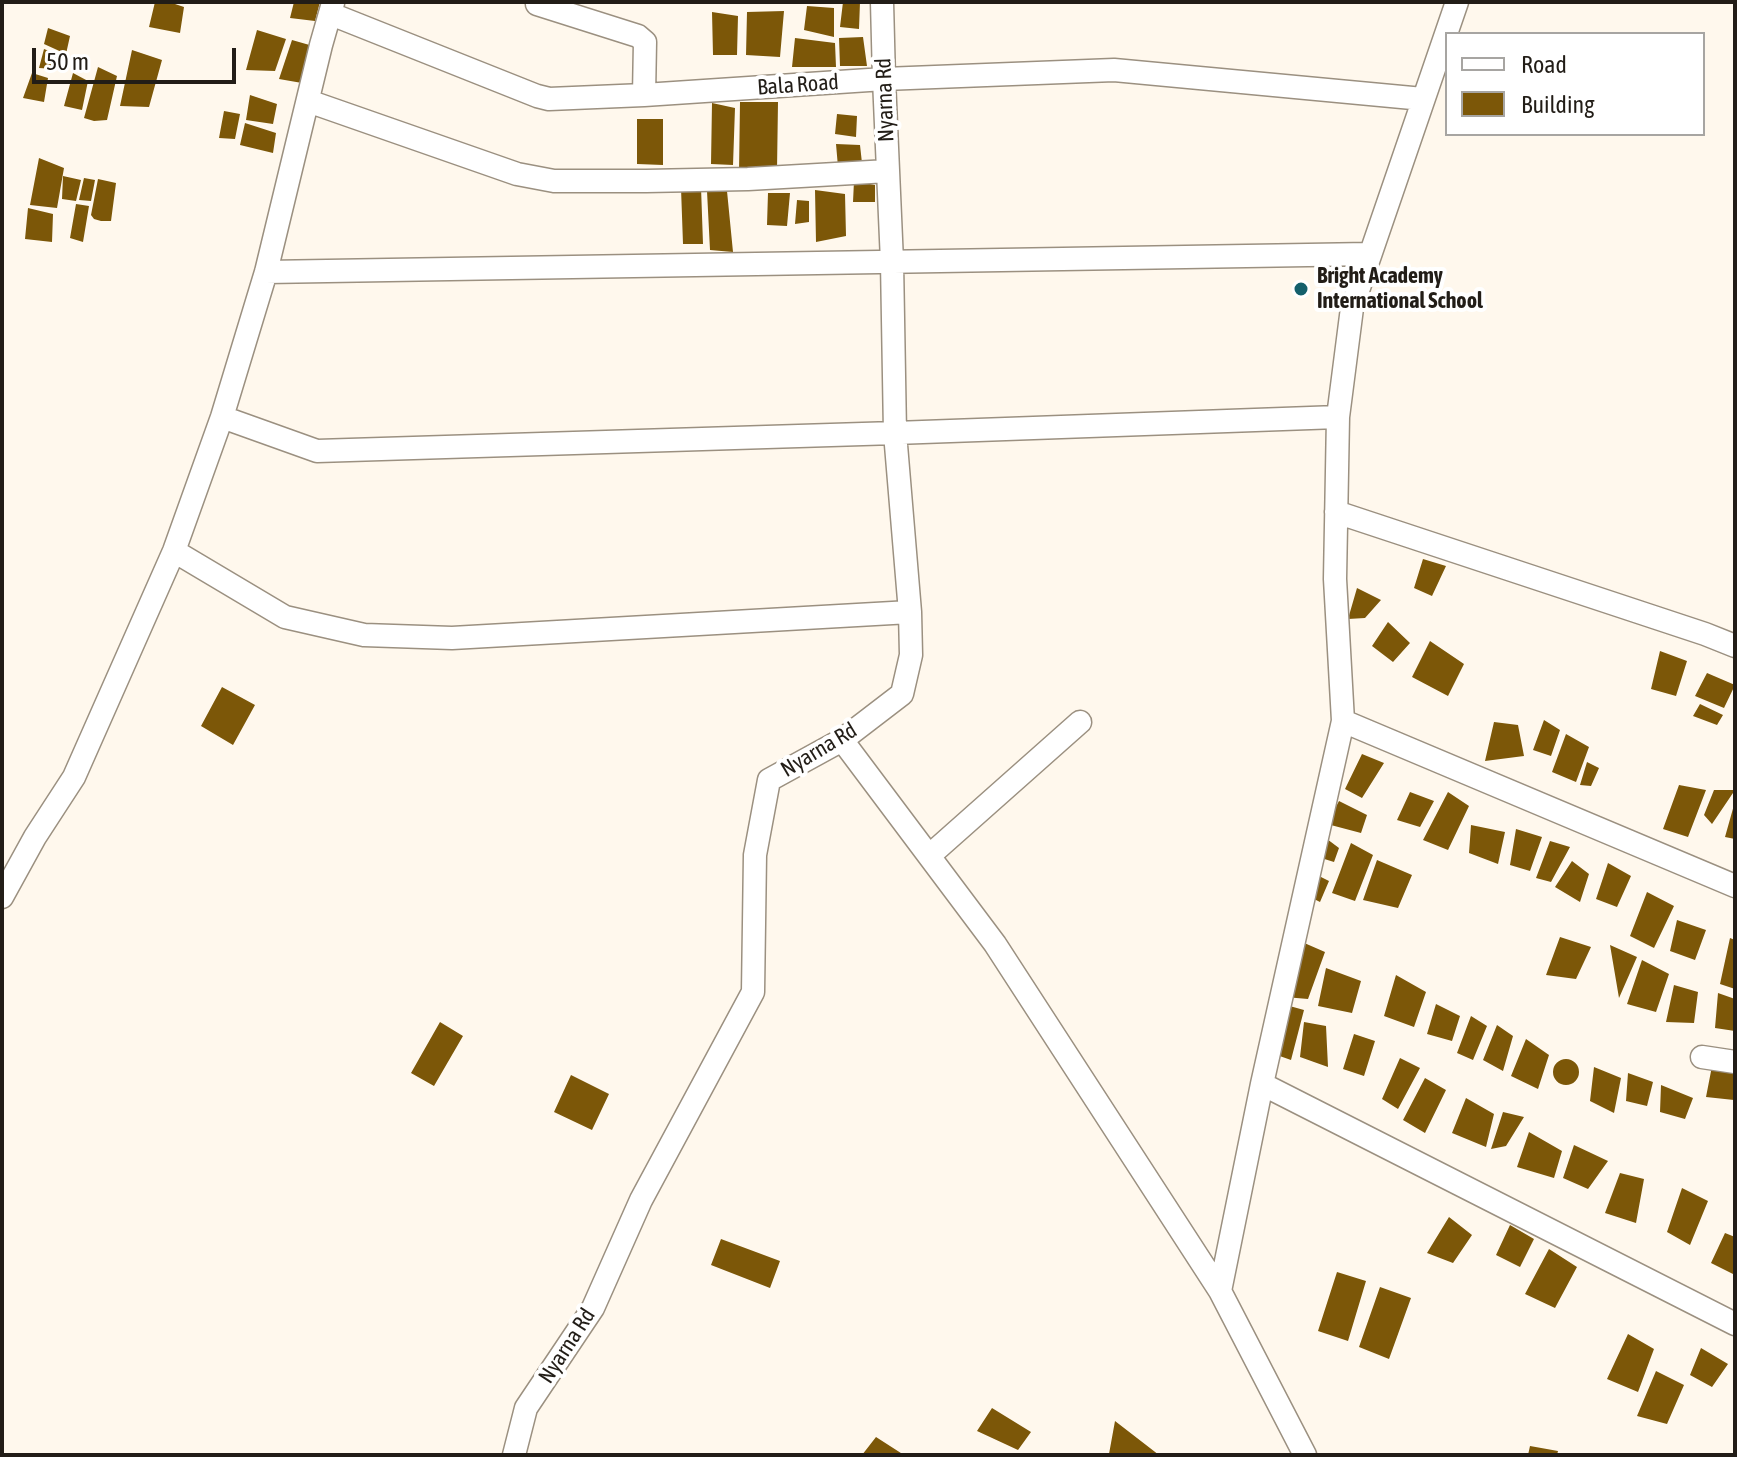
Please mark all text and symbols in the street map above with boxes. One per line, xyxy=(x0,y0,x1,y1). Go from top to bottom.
scale bar xyxy=(36,32,240,82)
legend xyxy=(1445,32,1705,136)
text: 50 m xyxy=(46,48,89,75)
text: Road xyxy=(1521,51,1567,78)
street label: Nyarna Rd xyxy=(870,58,900,142)
street label: Bala Road xyxy=(756,69,840,101)
text: Building xyxy=(1521,91,1594,118)
place label: Bright Academy International School xyxy=(1317,263,1483,314)
marker: Bright Academy International School xyxy=(1292,280,1310,298)
street label: Nyarna Rd xyxy=(776,717,862,783)
street label: Nyarna Rd xyxy=(533,1304,601,1388)

